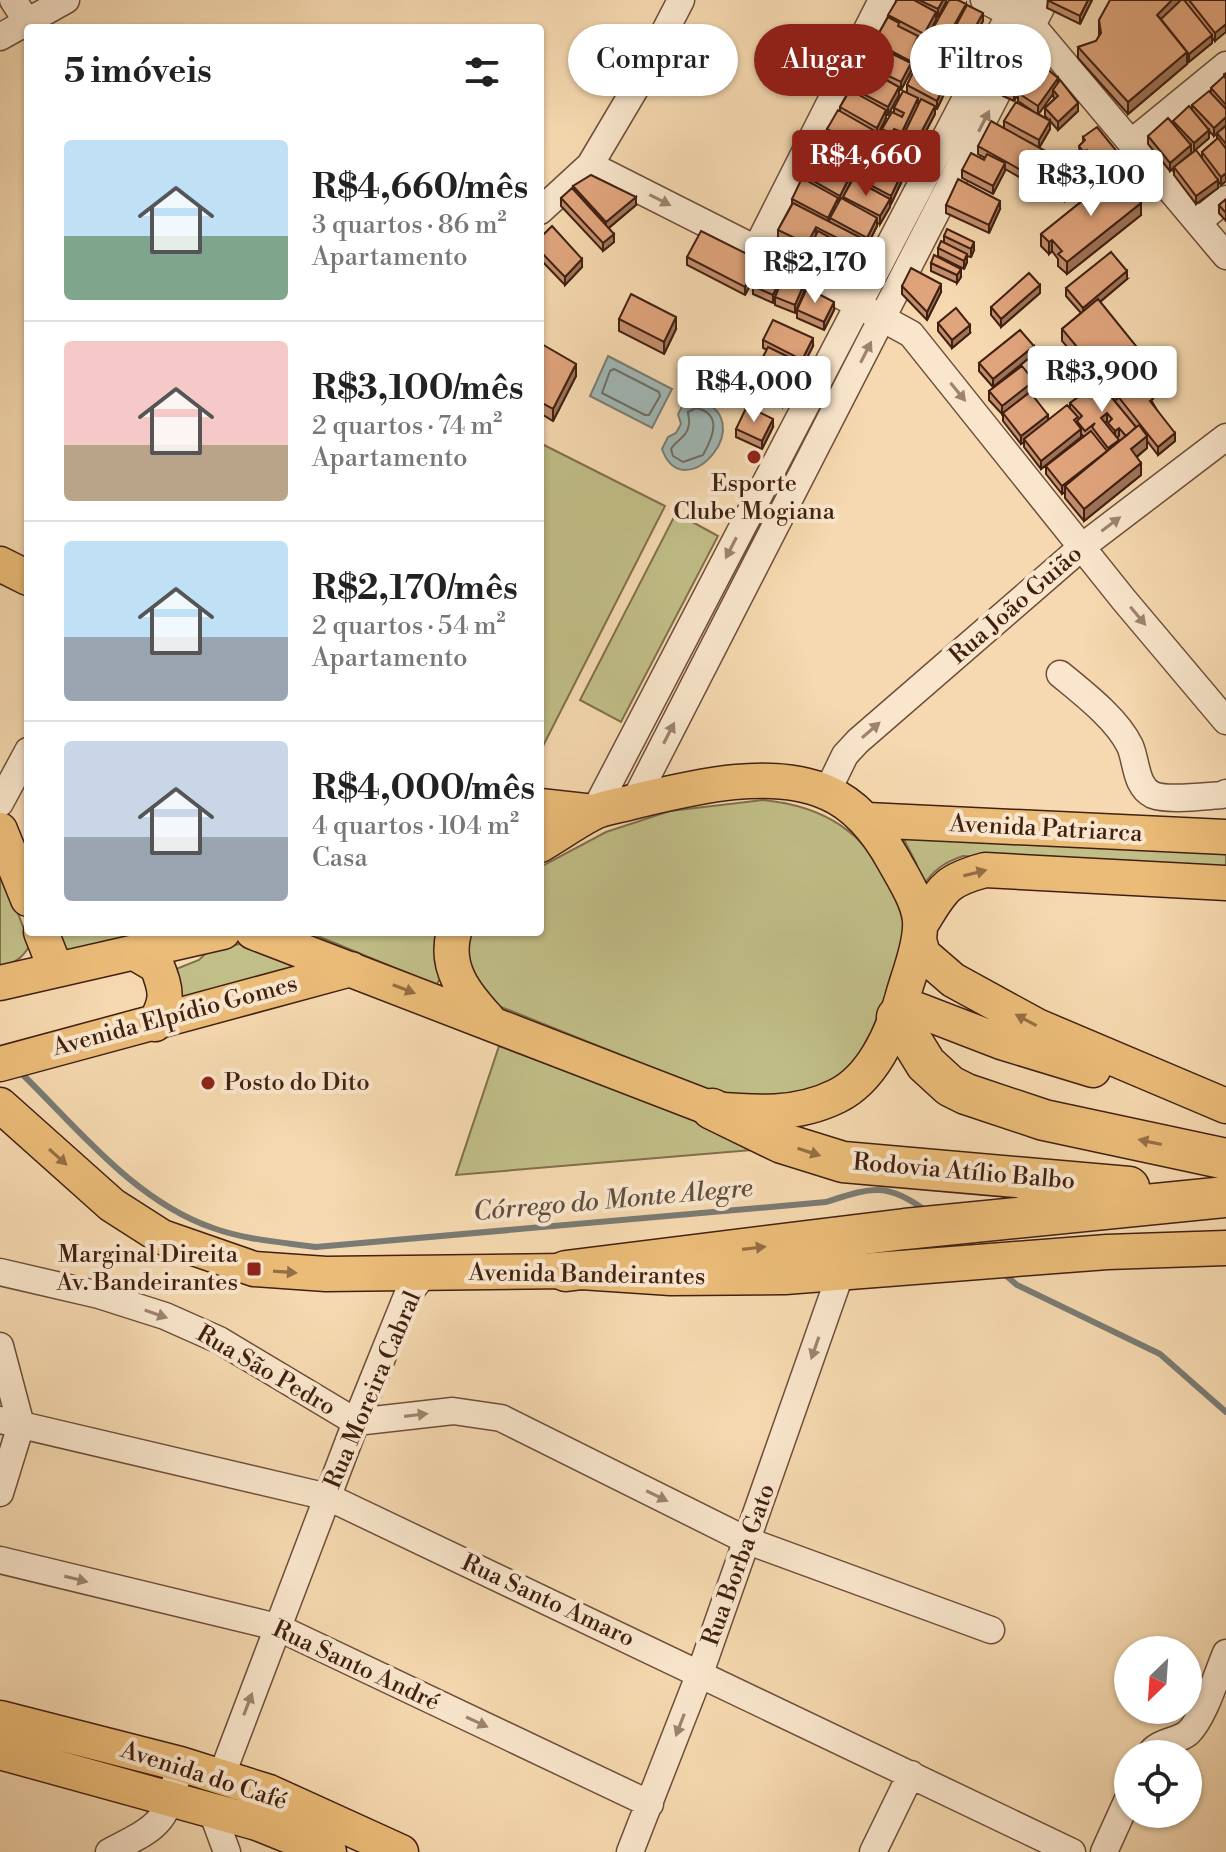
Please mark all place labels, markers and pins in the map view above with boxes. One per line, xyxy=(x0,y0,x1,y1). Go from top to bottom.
pin: R$4,660 xyxy=(792,130,940,198)
pin: R$3,100 xyxy=(1017,150,1165,218)
pin: R$2,170 xyxy=(741,237,889,305)
pin: R$3,900 xyxy=(1028,346,1176,414)
pin: R$4,000 xyxy=(680,356,828,424)
marker: Esporte Clube Mogiana xyxy=(745,448,763,466)
place label: Esporte Clube Mogiana xyxy=(673,469,836,527)
place label: Posto do Dito xyxy=(224,1068,370,1098)
marker: Posto do Dito xyxy=(199,1074,217,1092)
place label: Marginal Direita Av. Bandeirantes xyxy=(56,1240,239,1298)
marker: Marginal Direita Av. Bandeirantes xyxy=(245,1260,263,1278)

